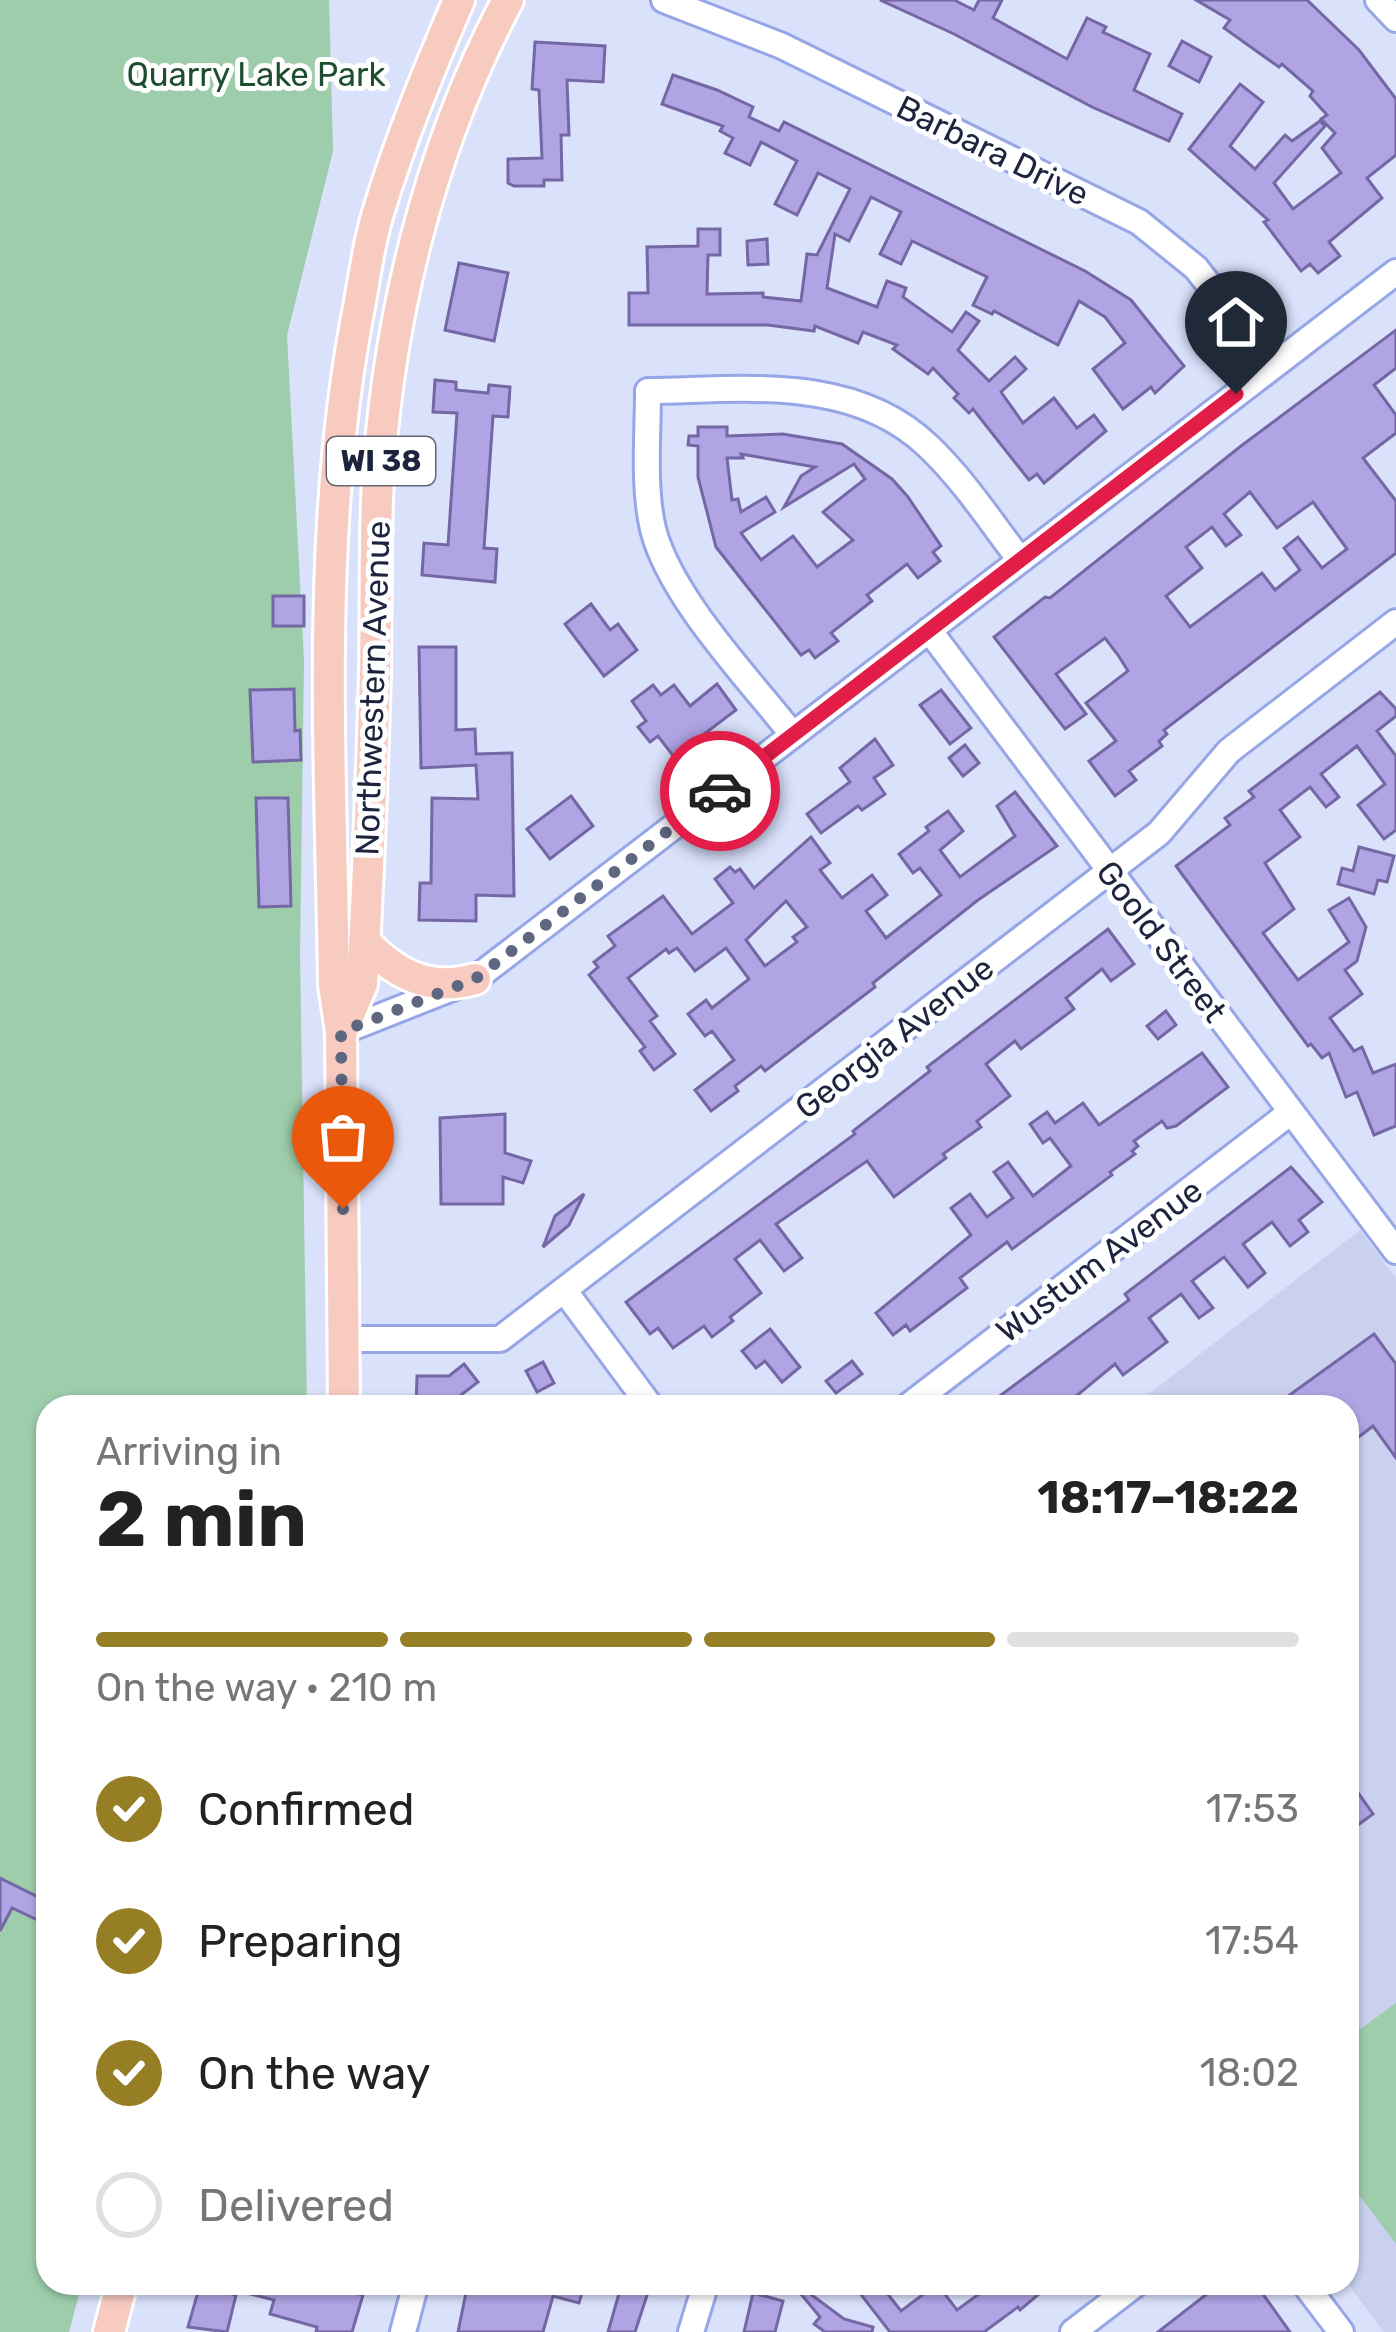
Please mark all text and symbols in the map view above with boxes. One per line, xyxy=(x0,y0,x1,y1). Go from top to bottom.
park label: Quarry Lake Park xyxy=(126,55,386,94)
street label: Barbara Drive xyxy=(890,87,1095,214)
pin xyxy=(1185,271,1287,394)
icon: home xyxy=(1203,289,1269,355)
road number: WI 38 xyxy=(327,437,435,485)
street label: Northwestern Avenue xyxy=(347,520,398,856)
courier xyxy=(660,731,780,851)
icon: car xyxy=(687,758,753,824)
street label: Goold Street xyxy=(1088,853,1235,1030)
street label: Georgia Avenue xyxy=(787,948,1001,1127)
pin xyxy=(292,1086,394,1209)
icon: bag xyxy=(310,1104,376,1170)
street label: Wustum Avenue xyxy=(989,1170,1210,1351)
text: Arriving in xyxy=(96,1429,282,1475)
text: 18:17–18:22 xyxy=(1037,1471,1299,1524)
text: 2 min xyxy=(96,1473,307,1566)
text: On the way · 210 m xyxy=(96,1665,437,1711)
icon: check xyxy=(96,1776,162,1842)
text: Confirmed xyxy=(198,1783,415,1836)
text: 17:53 xyxy=(1206,1786,1299,1832)
icon: check xyxy=(96,1908,162,1974)
text: Preparing xyxy=(198,1915,403,1968)
text: 17:54 xyxy=(1205,1918,1299,1964)
icon: check xyxy=(96,2040,162,2106)
text: On the way xyxy=(198,2047,431,2100)
text: 18:02 xyxy=(1200,2050,1299,2096)
text: Delivered xyxy=(198,2179,394,2232)

